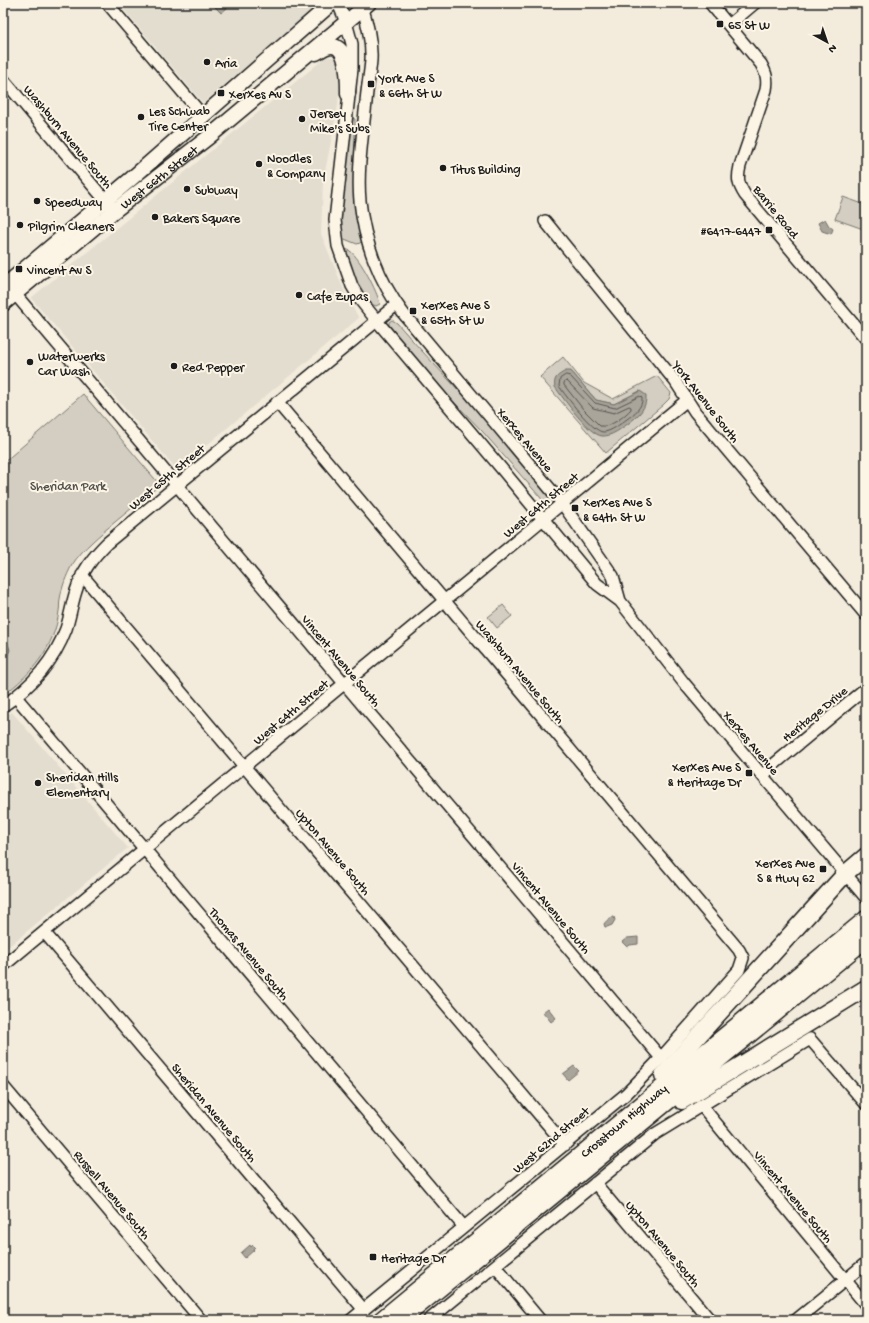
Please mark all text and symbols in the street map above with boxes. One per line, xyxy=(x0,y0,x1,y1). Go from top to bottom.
marker: 65 St W xyxy=(715,19,725,29)
place label: 65 St W xyxy=(728,19,770,34)
north arrow xyxy=(807,22,847,62)
text: N xyxy=(826,41,839,55)
marker: Aria xyxy=(202,57,212,67)
place label: Aria xyxy=(215,57,238,72)
place label: York Ave S & 66th St W xyxy=(378,72,442,102)
marker: York Ave S & 66th St W xyxy=(366,79,376,89)
street label: Washburn Avenue South xyxy=(19,83,115,192)
marker: Xerxes Av S xyxy=(216,88,226,98)
place label: Xerxes Av S xyxy=(228,88,292,103)
place label: Les Schwab Tire Center xyxy=(148,105,210,135)
place label: Jersey Mike's Subs xyxy=(310,107,371,137)
marker: Les Schwab Tire Center xyxy=(136,112,146,122)
marker: Jersey Mike's Subs xyxy=(297,114,307,124)
street label: West 66th Street xyxy=(118,142,203,213)
place label: Noodles & Company xyxy=(267,152,326,182)
marker: Noodles & Company xyxy=(254,159,264,169)
marker: Titus Building xyxy=(438,163,448,173)
place label: Titus Building xyxy=(450,163,521,178)
street label: Barrie Road xyxy=(748,182,802,243)
marker: Subway xyxy=(182,184,192,194)
place label: Subway xyxy=(195,184,238,199)
marker: Speedway xyxy=(32,196,42,206)
place label: Speedway xyxy=(45,196,103,211)
marker: Bakers Square xyxy=(150,212,160,222)
place label: Bakers Square xyxy=(162,212,241,227)
marker: Pilgrim Cleaners xyxy=(15,220,25,230)
place label: Pilgrim Cleaners xyxy=(27,220,115,235)
place label: #6417-6447 xyxy=(701,225,762,240)
marker: #6417-6447 xyxy=(764,225,774,235)
marker: Vincent Av S xyxy=(14,264,24,274)
place label: Vincent Av S xyxy=(26,264,92,279)
marker: Cafe Zupas xyxy=(294,290,304,300)
place label: Cafe Zupas xyxy=(307,290,369,305)
place label: Xerxes Ave S & 65th St W xyxy=(420,299,491,329)
marker: Xerxes Ave S & 65th St W xyxy=(408,306,418,316)
place label: Waterwerks Car Wash xyxy=(38,350,106,380)
marker: Waterwerks Car Wash xyxy=(25,357,35,367)
street label: York Avenue South xyxy=(668,358,742,446)
marker: Red Pepper xyxy=(169,361,179,371)
place label: Red Pepper xyxy=(182,361,246,376)
street label: Xerxes Avenue xyxy=(492,405,555,476)
street label: West 65th Street xyxy=(127,441,210,514)
street label: West 64th Street xyxy=(501,469,584,542)
park label: Sheridan Park xyxy=(30,480,107,495)
place label: Xerxes Ave S & 64th St W xyxy=(582,496,653,526)
marker: Xerxes Ave S & 64th St W xyxy=(570,503,580,513)
street label: Vincent Avenue South xyxy=(297,612,383,711)
street label: Washburn Avenue South xyxy=(471,618,567,727)
street label: West 64th Street xyxy=(251,676,334,749)
street label: Heritage Drive xyxy=(780,684,851,746)
street label: Xerxes Avenue xyxy=(718,708,781,779)
place label: Xerxes Ave S & Heritage Dr xyxy=(668,761,742,791)
marker: Xerxes Ave S & Heritage Dr xyxy=(744,768,754,778)
place label: Sheridan Hills Elementary xyxy=(46,771,119,801)
marker: Sheridan Hills Elementary xyxy=(33,778,43,788)
street label: Upton Avenue South xyxy=(291,806,373,899)
place label: Xerxes Ave S & Hwy 62 xyxy=(754,857,816,887)
street label: Vincent Avenue South xyxy=(507,859,593,958)
marker: Xerxes Ave S & Hwy 62 xyxy=(818,864,828,874)
street label: Thomas Avenue South xyxy=(204,904,291,1004)
street label: Sheridan Avenue South xyxy=(167,1061,259,1166)
street label: Crosstown Highway xyxy=(578,1081,671,1162)
street label: West 62nd Street xyxy=(510,1103,594,1177)
street label: Russell Avenue South xyxy=(70,1148,153,1243)
street label: Vincent Avenue South xyxy=(749,1148,835,1247)
street label: Upton Avenue South xyxy=(621,1198,703,1291)
marker: Heritage Dr xyxy=(368,1252,378,1262)
place label: Heritage Dr xyxy=(381,1252,447,1267)

